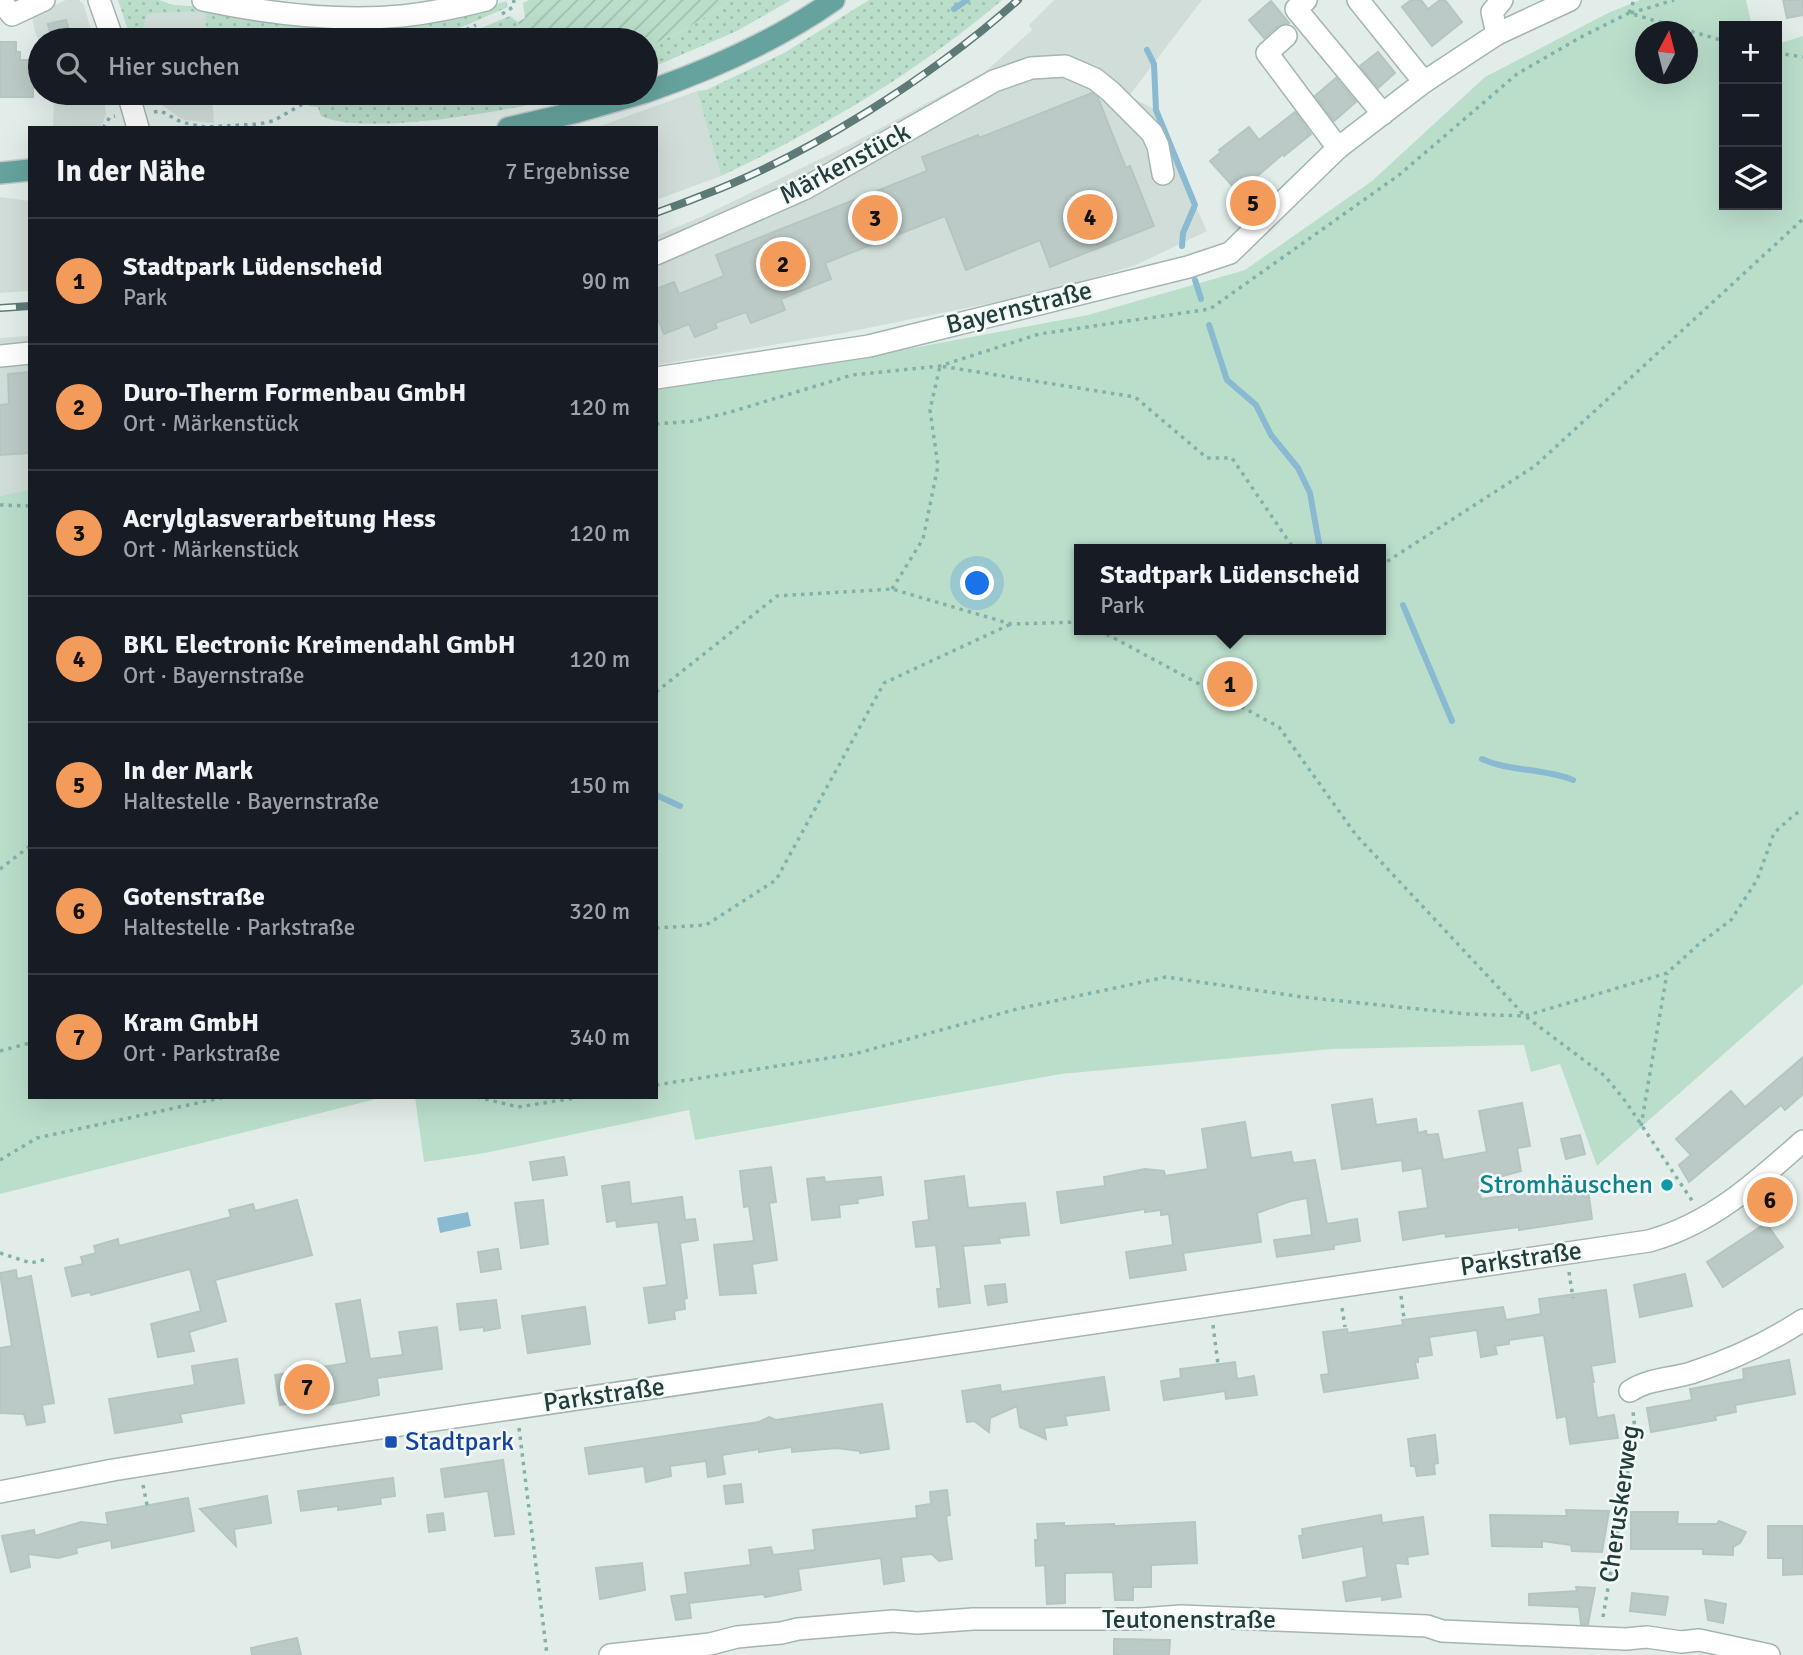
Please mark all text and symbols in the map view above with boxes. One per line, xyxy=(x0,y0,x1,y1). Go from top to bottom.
north arrow xyxy=(1635,21,1698,84)
map controls xyxy=(1719,21,1782,210)
button: + xyxy=(1719,21,1782,84)
search box xyxy=(28,28,658,105)
icon: search xyxy=(52,48,90,86)
text: Hier suchen xyxy=(108,51,240,83)
button: − xyxy=(1719,84,1782,147)
street label: Märkenstück xyxy=(774,116,916,212)
button: layers xyxy=(1719,147,1782,210)
text: In der Nähe xyxy=(56,153,205,190)
text: 7 Ergebnisse xyxy=(505,157,630,186)
pin: 5 xyxy=(1230,177,1276,229)
pin: 4 xyxy=(1067,191,1113,243)
pin: 3 xyxy=(852,192,898,244)
pin: 2 xyxy=(760,238,806,290)
text: Stadtpark Lüdenscheid xyxy=(123,251,383,283)
text: 1 xyxy=(73,267,85,296)
text: 90 m xyxy=(582,267,630,296)
street label: Bayernstraße xyxy=(943,274,1095,342)
text: Park xyxy=(123,283,167,312)
text: Duro-Therm Formenbau GmbH xyxy=(123,377,466,409)
text: 2 xyxy=(73,393,85,422)
text: 120 m xyxy=(569,393,630,422)
text: Ort · Märkenstück xyxy=(123,409,299,438)
text: Acrylglasverarbeitung Hess xyxy=(123,503,436,535)
text: 3 xyxy=(73,519,85,548)
text: 120 m xyxy=(569,519,630,548)
text: Ort · Märkenstück xyxy=(123,535,299,564)
popup xyxy=(1074,544,1386,635)
text: Stadtpark Lüdenscheid xyxy=(1100,559,1360,591)
your location xyxy=(960,566,994,600)
text: Park xyxy=(1100,591,1144,620)
text: BKL Electronic Kreimendahl GmbH xyxy=(123,629,516,661)
text: 4 xyxy=(73,645,85,674)
text: 120 m xyxy=(569,645,630,674)
pin: 1 xyxy=(1207,658,1253,710)
text: Ort · Bayernstraße xyxy=(123,661,305,690)
text: In der Mark xyxy=(123,755,253,787)
text: 5 xyxy=(73,771,85,800)
text: 150 m xyxy=(569,771,630,800)
text: Haltestelle · Bayernstraße xyxy=(123,787,379,816)
text: Gotenstraße xyxy=(123,881,265,913)
text: 6 xyxy=(73,897,85,926)
text: 320 m xyxy=(569,897,630,926)
text: Haltestelle · Parkstraße xyxy=(123,913,355,942)
text: Kram GmbH xyxy=(123,1007,259,1039)
text: 7 xyxy=(73,1023,85,1052)
text: 340 m xyxy=(569,1023,630,1052)
text: Ort · Parkstraße xyxy=(123,1039,280,1068)
place label: Stromhäuschen xyxy=(1480,1169,1653,1201)
pin: 6 xyxy=(1747,1174,1793,1226)
marker: Stromhäuschen xyxy=(1659,1177,1675,1193)
street label: Parkstraße xyxy=(1458,1235,1584,1283)
pin: 7 xyxy=(284,1361,330,1413)
street label: Parkstraße xyxy=(541,1371,667,1419)
street label: Cheruskerweg xyxy=(1593,1423,1647,1585)
place label: Stadtpark xyxy=(405,1426,514,1458)
marker: Stadtpark xyxy=(383,1434,399,1450)
street label: Teutonenstraße xyxy=(1102,1604,1276,1636)

